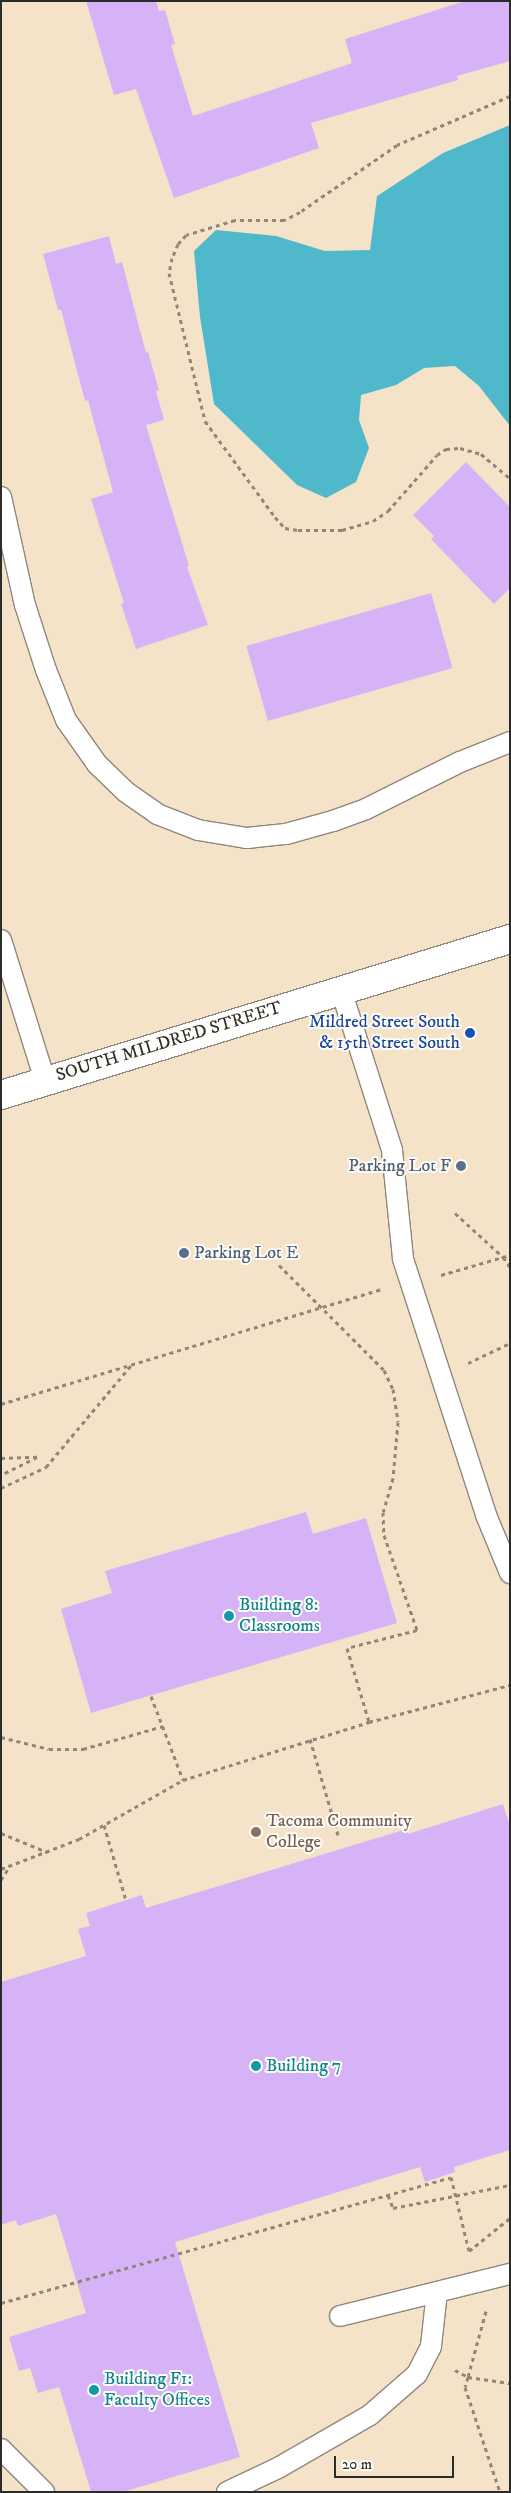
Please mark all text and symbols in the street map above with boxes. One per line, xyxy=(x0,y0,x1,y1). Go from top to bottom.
street label: SOUTH MILDRED STREET xyxy=(54,997,284,1087)
place label: Mildred Street South & 15th Street South xyxy=(309,1012,460,1054)
marker: Mildred Street South & 15th Street South xyxy=(464,1027,476,1039)
place label: Parking Lot F xyxy=(348,1155,451,1177)
marker: Parking Lot F xyxy=(455,1160,467,1172)
place label: Parking Lot E xyxy=(194,1242,298,1264)
marker: Parking Lot E xyxy=(178,1247,190,1259)
place label: Building 8: Classrooms xyxy=(239,1595,320,1638)
marker: Building 8: Classrooms xyxy=(223,1610,235,1622)
place label: Tacoma Community College xyxy=(266,1811,412,1854)
marker: Tacoma Community College xyxy=(250,1826,262,1838)
place label: Building 7 xyxy=(266,2055,341,2077)
marker: Building 7 xyxy=(250,2060,262,2072)
place label: Building F1: Faculty Offices xyxy=(104,2369,210,2412)
marker: Building F1: Faculty Offices xyxy=(88,2384,100,2396)
scale bar xyxy=(336,2446,456,2478)
text: 20 m xyxy=(342,2455,372,2474)

